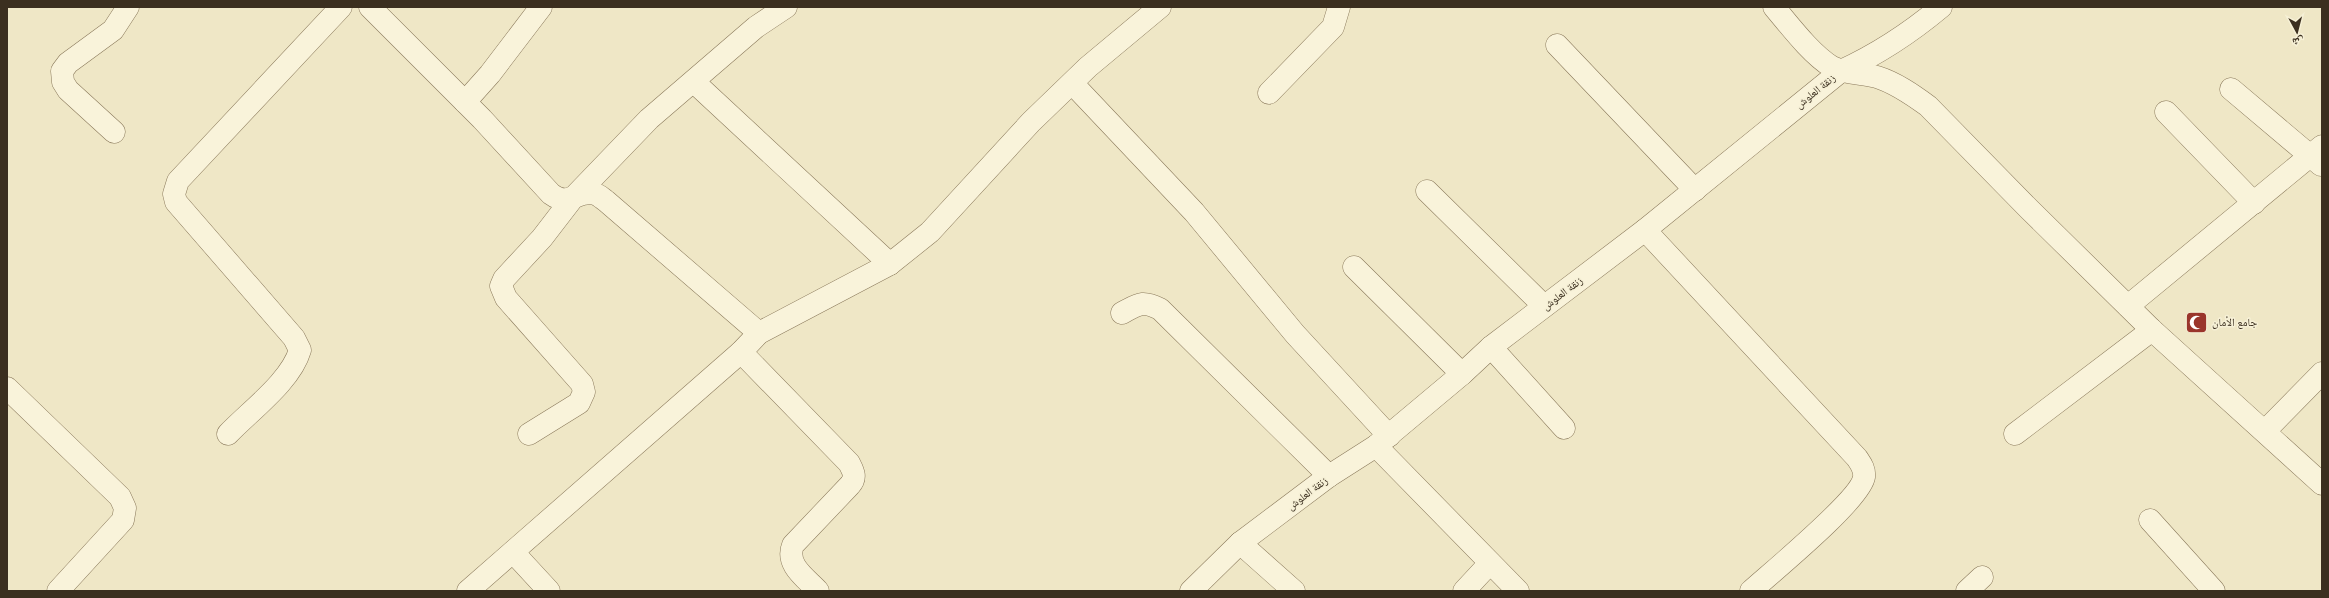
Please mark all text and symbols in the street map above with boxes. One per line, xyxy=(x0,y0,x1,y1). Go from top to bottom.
north arrow xyxy=(2277,12,2317,52)
text: ش xyxy=(2291,33,2305,50)
street label: زنقة العلوش xyxy=(1792,71,1838,111)
street label: زنقة العلوش xyxy=(1539,273,1585,313)
mosque icon: جامع الأمان xyxy=(2183,309,2209,335)
place label: جامع الأمان xyxy=(2212,315,2257,329)
street label: زنقة العلوش xyxy=(1284,473,1330,513)

